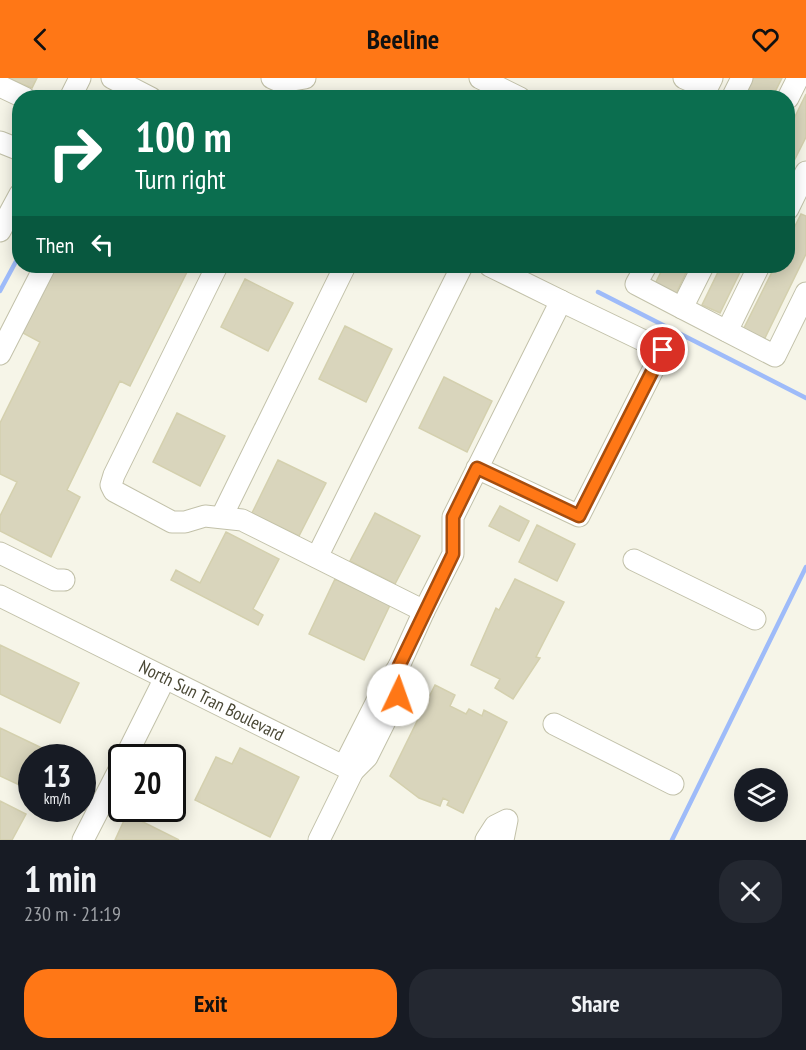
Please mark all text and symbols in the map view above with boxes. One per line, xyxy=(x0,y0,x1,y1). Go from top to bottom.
text: Beeline xyxy=(367,22,439,56)
icon: back xyxy=(24,23,57,56)
icon: heart xyxy=(749,23,782,56)
text: 100 m xyxy=(135,109,232,164)
icon: right xyxy=(36,114,114,192)
text: Turn right xyxy=(135,162,226,196)
icon: left xyxy=(86,228,119,261)
text: Then xyxy=(36,231,74,259)
pin xyxy=(637,324,688,375)
icon: arrive xyxy=(646,333,679,366)
street label: North Sun Tran Boulevard xyxy=(135,655,288,746)
position arrow xyxy=(366,663,430,727)
speed limit sign: 20 xyxy=(108,744,186,822)
text: 13 xyxy=(43,756,71,795)
map controls xyxy=(734,768,788,822)
button: layers xyxy=(734,768,788,822)
text: km/h xyxy=(44,789,70,808)
text: 1 min xyxy=(24,855,97,902)
button: close xyxy=(719,860,782,923)
text: 230 m · 21:19 xyxy=(24,901,121,927)
button: Exit xyxy=(24,969,397,1038)
button: Share xyxy=(409,969,782,1038)

